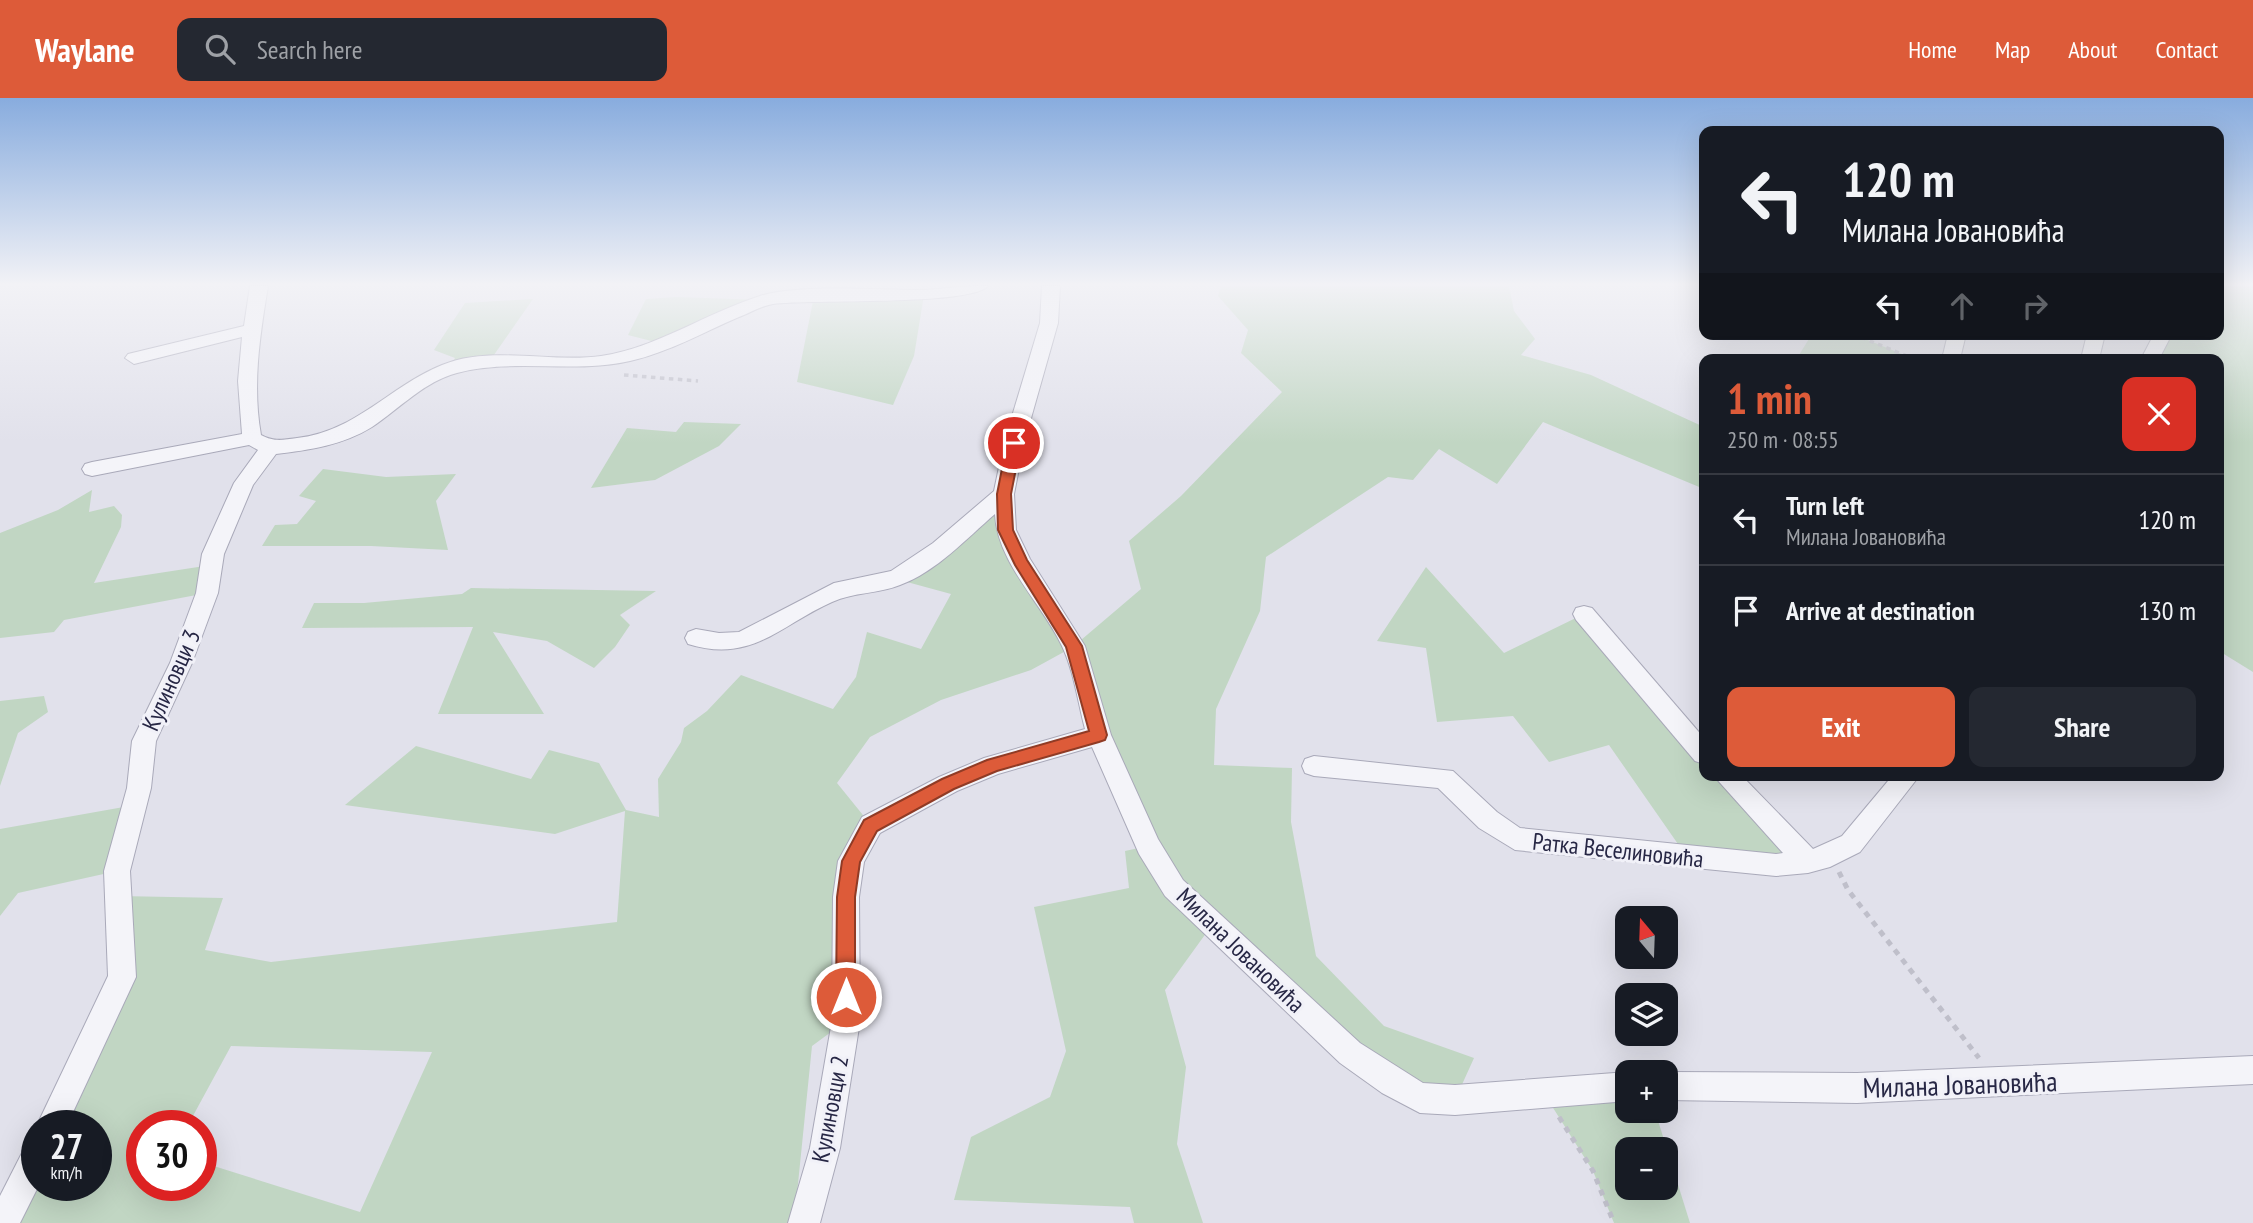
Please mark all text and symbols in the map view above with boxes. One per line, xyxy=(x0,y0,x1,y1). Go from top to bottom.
search box xyxy=(177,18,667,81)
text: Waylane xyxy=(35,28,135,71)
icon: search xyxy=(201,30,239,68)
text: Search here xyxy=(257,33,362,66)
text: Home xyxy=(1908,34,1957,65)
text: Map xyxy=(1995,34,2030,65)
text: About xyxy=(2068,34,2117,65)
text: Contact xyxy=(2155,34,2218,65)
text: 120 m xyxy=(1842,147,1955,211)
icon: left xyxy=(1727,154,1818,245)
text: Милана Јовановића xyxy=(1842,209,2065,251)
icon: left xyxy=(1870,287,1908,325)
icon: ahead xyxy=(1943,287,1981,325)
icon: right xyxy=(2016,287,2054,325)
text: 1 min xyxy=(1727,371,1812,426)
button: close xyxy=(2122,377,2196,451)
pin xyxy=(984,413,1044,473)
icon: arrive xyxy=(995,424,1033,462)
text: 250 m · 08:55 xyxy=(1727,425,1839,454)
text: Turn left xyxy=(1786,489,1864,522)
icon: left xyxy=(1727,501,1765,539)
text: 120 m xyxy=(2138,503,2196,536)
text: Милана Јовановића xyxy=(1786,522,1946,551)
icon: arrive xyxy=(1727,592,1765,630)
text: Arrive at destination xyxy=(1786,594,1975,627)
text: 130 m xyxy=(2138,594,2196,627)
street label: Кулиновци 3 xyxy=(135,624,207,736)
button: Exit xyxy=(1727,687,1955,767)
button: Share xyxy=(1969,687,2196,767)
street label: Ратка Веселиновића xyxy=(1531,826,1705,874)
street label: Милана Јовановића xyxy=(1170,881,1312,1019)
north arrow xyxy=(1615,906,1678,970)
map controls xyxy=(1615,906,1678,1200)
position arrow xyxy=(809,960,883,1034)
button: layers xyxy=(1615,983,1678,1046)
street label: Кулиновци 2 xyxy=(804,1053,856,1165)
button: + xyxy=(1615,1060,1678,1123)
street label: Милана Јовановића xyxy=(1862,1062,2058,1106)
speed limit sign: 30 xyxy=(126,1110,217,1201)
text: 27 xyxy=(50,1123,83,1169)
button: − xyxy=(1615,1137,1678,1200)
text: km/h xyxy=(51,1161,82,1184)

